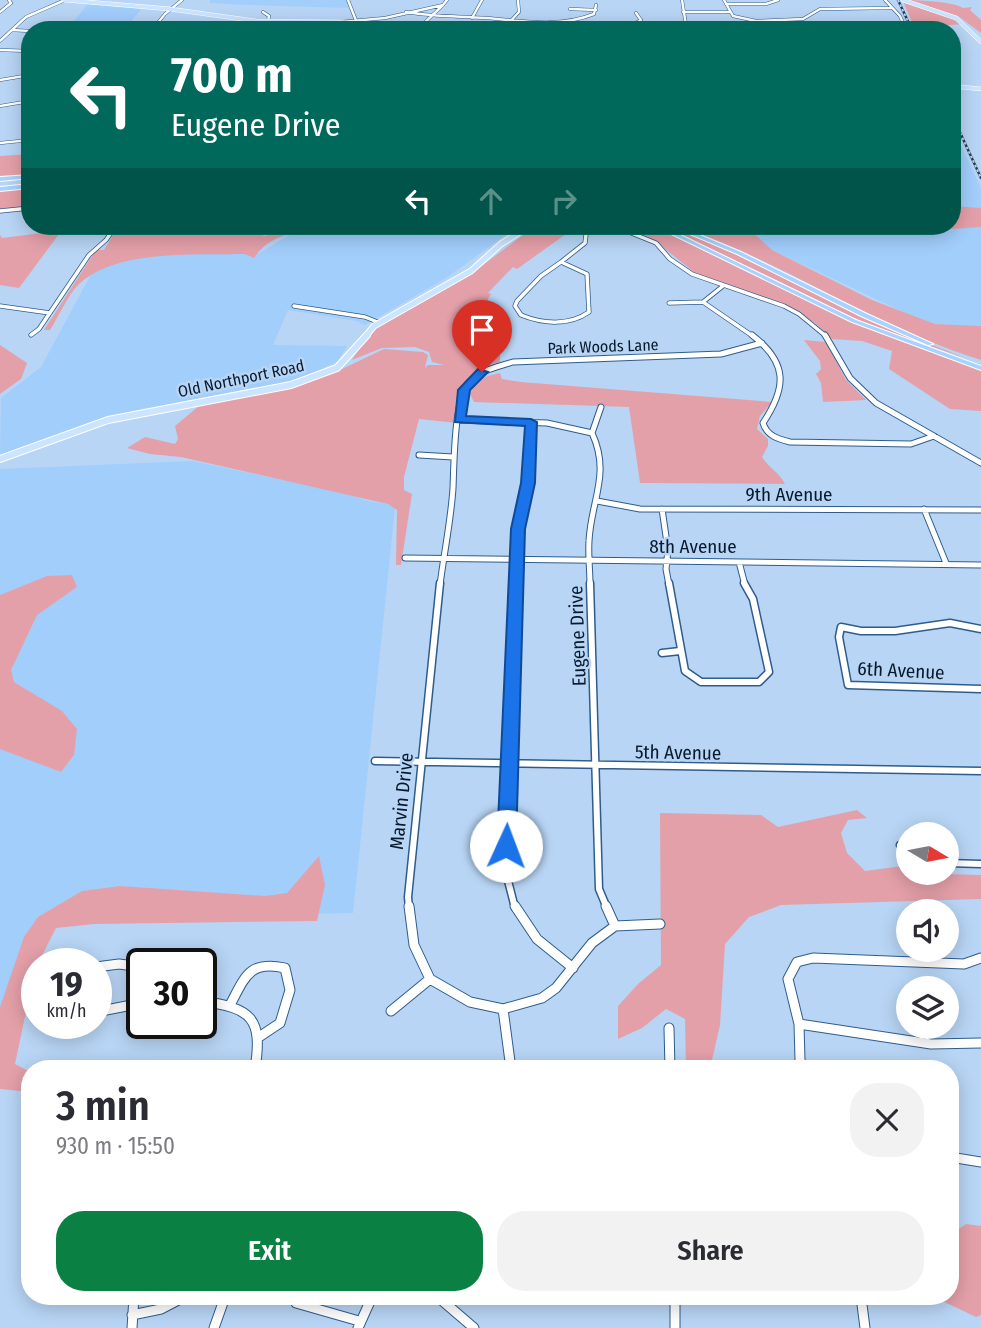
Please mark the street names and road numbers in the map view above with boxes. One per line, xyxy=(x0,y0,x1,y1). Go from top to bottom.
street label: Park Woods Lane xyxy=(547,335,659,358)
street label: Old Northport Road xyxy=(176,356,306,401)
street label: 9th Avenue xyxy=(745,483,833,506)
street label: 8th Avenue xyxy=(649,535,737,558)
street label: Eugene Drive xyxy=(564,585,591,687)
street label: 6th Avenue xyxy=(857,657,945,684)
street label: 5th Avenue xyxy=(635,740,721,765)
street label: Marvin Drive xyxy=(385,751,418,851)

